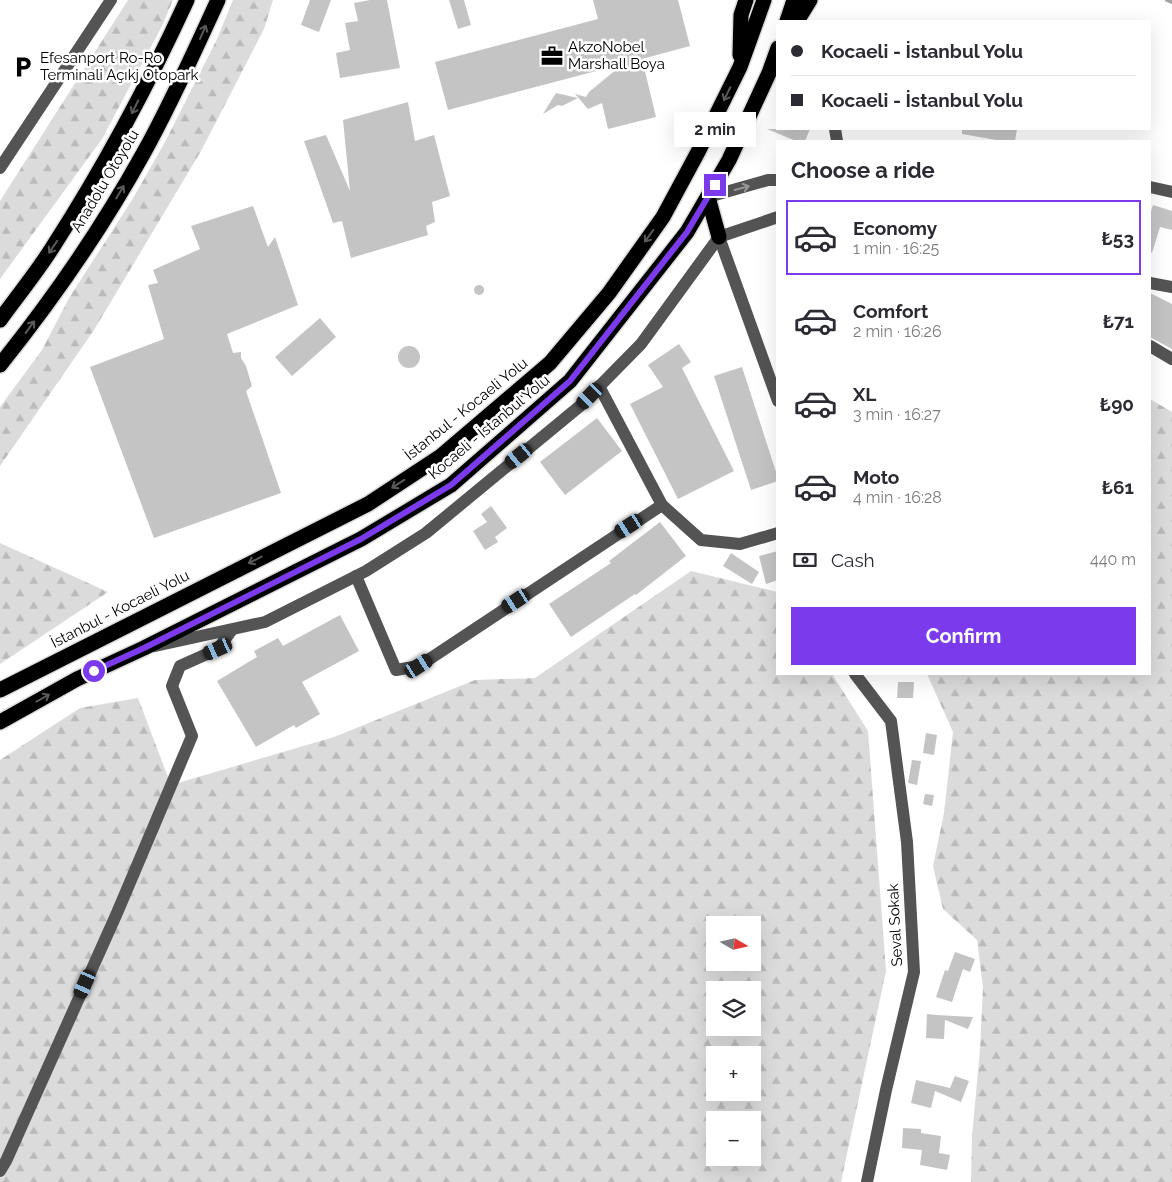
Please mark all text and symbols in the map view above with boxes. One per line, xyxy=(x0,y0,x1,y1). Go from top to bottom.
one-way arrow xyxy=(199,25,209,40)
place label: AkzoNobel Marshall Boya xyxy=(568,38,665,73)
text: Kocaeli - İstanbul Yolu xyxy=(821,40,1023,62)
office icon: AkzoNobel Marshall Boya xyxy=(539,43,565,69)
place label: Efesanport Ro-Ro Terminali Açıkj Otopark xyxy=(40,49,199,84)
parking icon: Efesanport Ro-Ro Terminali Açıkj Otopark xyxy=(10,54,36,80)
one-way arrow xyxy=(722,86,731,101)
text: Kocaeli - İstanbul Yolu xyxy=(821,89,1023,111)
one-way arrow xyxy=(130,99,139,114)
callout: 2 min xyxy=(674,112,756,148)
text: 2 min xyxy=(694,120,736,139)
street label: Anadolu Otoyolu xyxy=(67,126,143,236)
text: Choose a ride xyxy=(791,157,935,183)
route end xyxy=(704,174,726,196)
one-way arrow xyxy=(734,182,750,192)
one-way arrow xyxy=(115,185,125,199)
icon: car xyxy=(793,215,838,260)
text: Economy xyxy=(853,217,937,239)
text: ₺53 xyxy=(1102,227,1134,249)
one-way arrow xyxy=(644,229,654,243)
text: 1 min · 16:25 xyxy=(853,239,939,258)
one-way arrow xyxy=(47,240,58,254)
icon: car xyxy=(793,298,838,343)
text: Comfort xyxy=(853,300,928,322)
text: ₺71 xyxy=(1103,310,1134,332)
one-way arrow xyxy=(25,320,35,334)
text: 2 min · 16:26 xyxy=(853,322,942,341)
street label: İstanbul - Kocaeli Yolu xyxy=(400,353,531,464)
street label: Kocaeli - İstanbul Yolu xyxy=(424,370,553,483)
car xyxy=(574,380,605,412)
icon: car xyxy=(793,381,838,426)
text: XL xyxy=(853,383,876,405)
text: ₺90 xyxy=(1100,393,1134,415)
text: 3 min · 16:27 xyxy=(853,405,941,424)
car xyxy=(502,441,535,471)
icon: car xyxy=(793,464,838,509)
text: Moto xyxy=(853,466,899,488)
text: ₺61 xyxy=(1102,476,1134,498)
one-way arrow xyxy=(392,479,406,489)
text: 4 min · 16:28 xyxy=(853,488,942,507)
car xyxy=(612,512,645,540)
icon: cash xyxy=(791,546,819,574)
text: Cash xyxy=(831,549,875,571)
text: 440 m xyxy=(1090,550,1136,569)
one-way arrow xyxy=(248,556,263,566)
street label: İstanbul - Kocaeli Yolu xyxy=(47,565,192,652)
car xyxy=(499,587,532,615)
button: Confirm xyxy=(791,607,1136,665)
car xyxy=(201,636,234,662)
car xyxy=(402,652,435,680)
route start xyxy=(83,660,105,682)
one-way arrow xyxy=(35,693,49,703)
street label: Seval Sokak xyxy=(884,883,906,967)
north arrow xyxy=(706,916,761,971)
map controls xyxy=(706,916,761,1166)
car xyxy=(72,967,97,1001)
button: layers xyxy=(706,981,761,1036)
button: + xyxy=(706,1046,761,1101)
button: − xyxy=(706,1111,761,1166)

